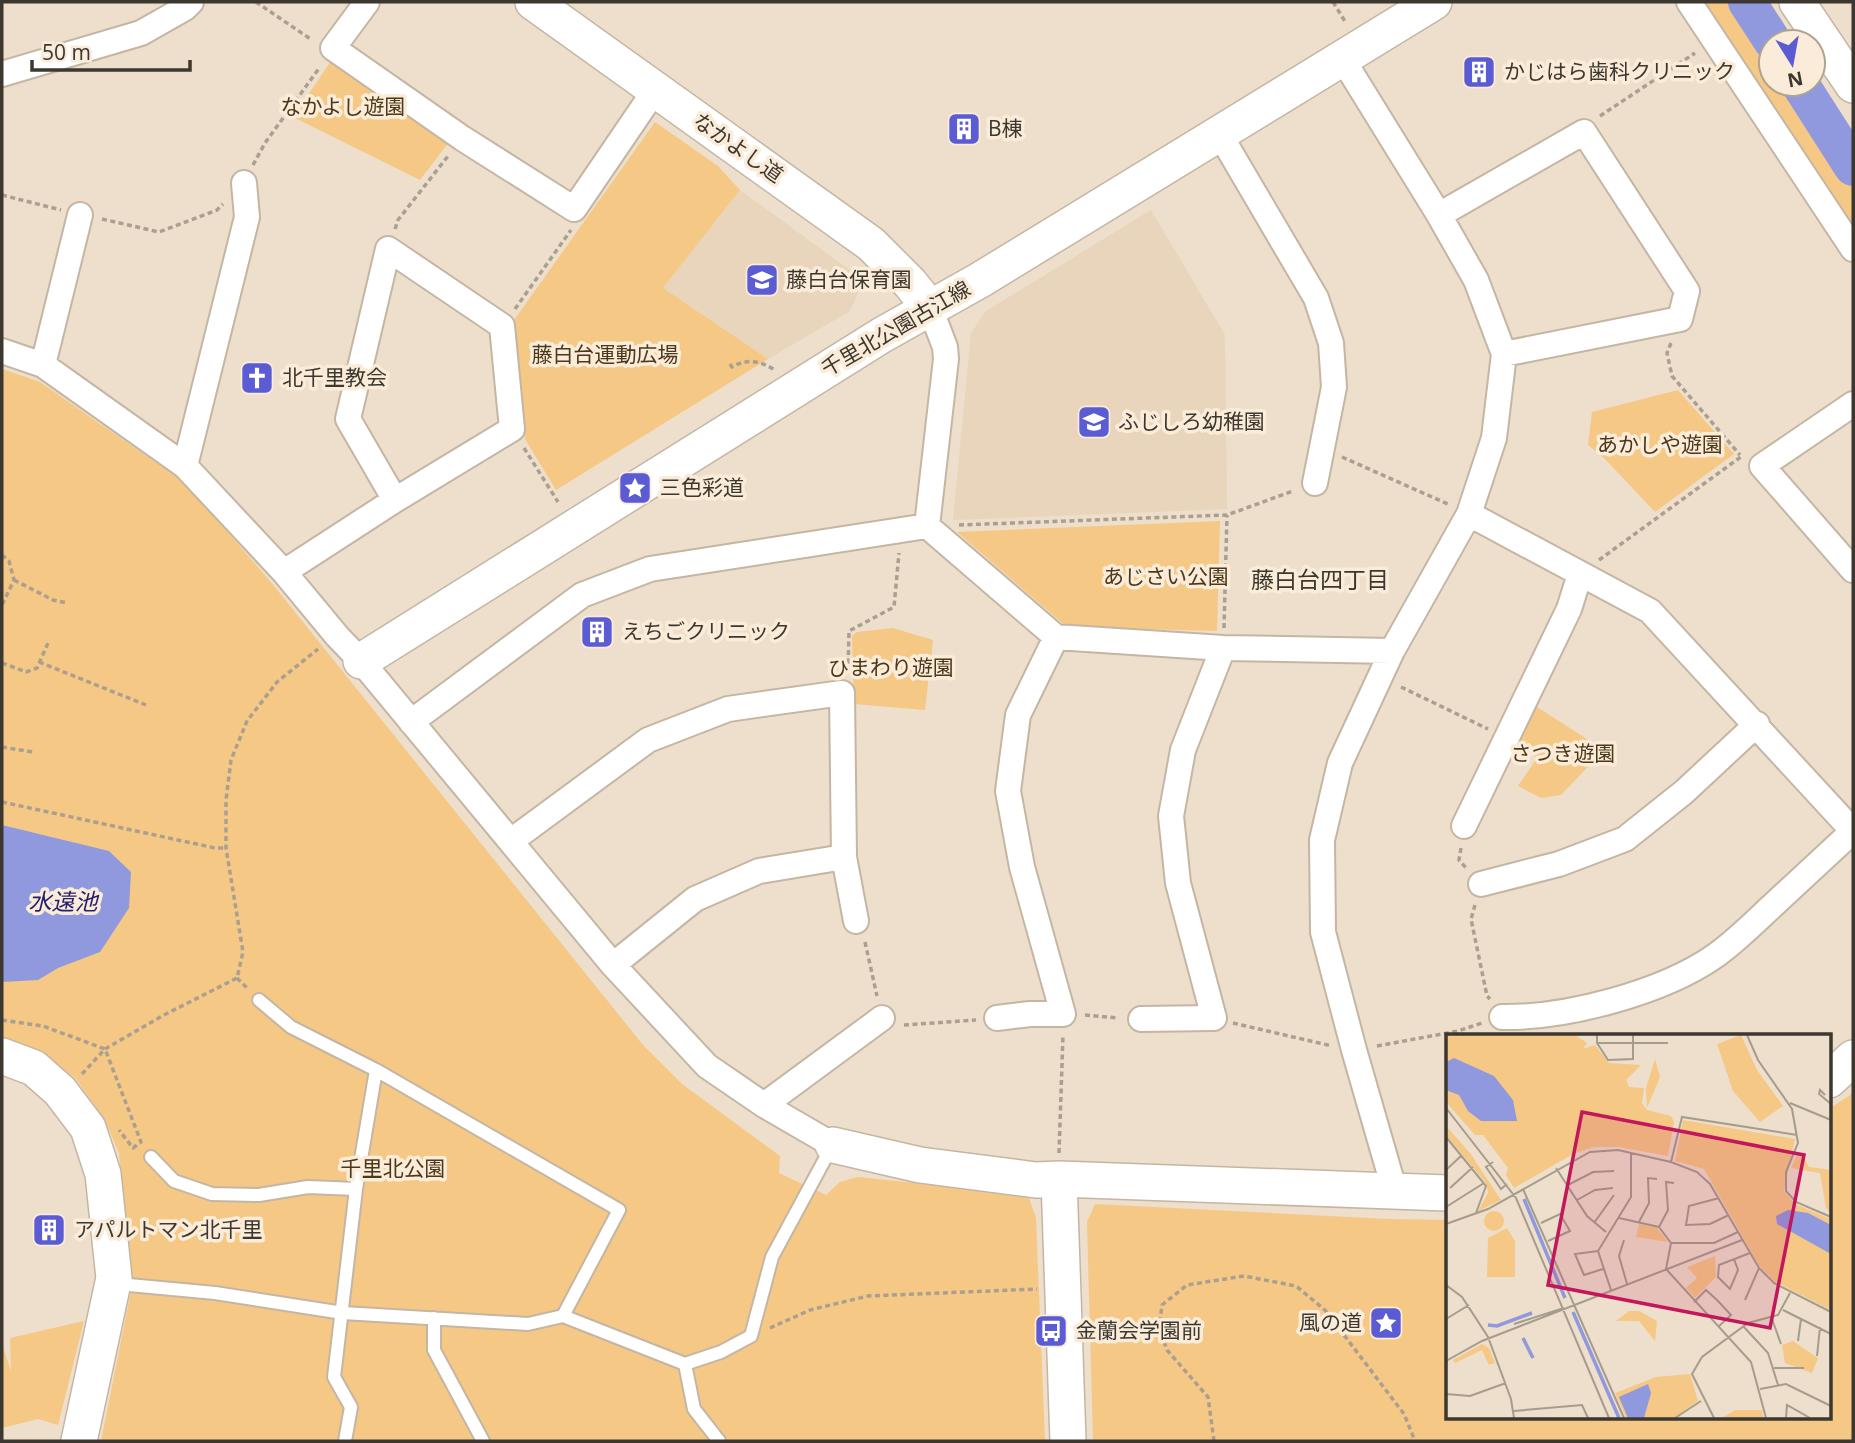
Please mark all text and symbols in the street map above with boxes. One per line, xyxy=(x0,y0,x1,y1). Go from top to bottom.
scale bar xyxy=(32,28,189,72)
north arrow xyxy=(1757,28,1827,98)
text: 50 m xyxy=(42,38,91,66)
building icon: かじはら歯科クリニック xyxy=(1460,53,1498,91)
place label: かじはら歯科クリニック xyxy=(1504,57,1735,85)
text: N xyxy=(1785,65,1805,94)
park label: なかよし遊園 xyxy=(281,92,405,120)
street label: なかよし道 xyxy=(688,106,789,188)
building icon: B棟 xyxy=(945,110,983,148)
place label: B棟 xyxy=(988,114,1023,142)
school or university icon: 藤白台保育園 xyxy=(743,261,781,299)
place label: 藤白台保育園 xyxy=(786,265,912,293)
street label: 千里北公園古江線 xyxy=(816,274,975,382)
park label: 藤白台運動広場 xyxy=(532,340,679,368)
church icon: 北千里教会 xyxy=(238,359,276,397)
place label: 北千里教会 xyxy=(282,363,387,391)
school or university icon: ふじしろ幼稚園 xyxy=(1075,403,1113,441)
place label: ふじしろ幼稚園 xyxy=(1118,407,1265,435)
park label: あかしや遊園 xyxy=(1597,430,1723,458)
place icon: 三色彩道 xyxy=(616,469,654,507)
place label: 三色彩道 xyxy=(660,473,744,501)
park label: あじさい公園 xyxy=(1103,562,1229,590)
district label: 藤白台四丁目 xyxy=(1251,563,1389,595)
building icon: えちごクリニック xyxy=(578,613,616,651)
place label: えちごクリニック xyxy=(622,617,790,645)
park label: ひまわり遊園 xyxy=(828,653,954,681)
park label: さつき遊園 xyxy=(1511,739,1616,767)
water label: 水遠池 xyxy=(29,885,100,917)
inset map xyxy=(1446,1034,1830,1418)
park label: 千里北公園 xyxy=(341,1154,446,1182)
building icon: アパルトマン北千里 xyxy=(30,1211,68,1249)
place label: アパルトマン北千里 xyxy=(74,1215,263,1243)
place icon: 風の道 xyxy=(1367,1304,1405,1342)
place label: 風の道 xyxy=(1299,1308,1362,1336)
bus stop icon: 金蘭会学園前 xyxy=(1032,1312,1070,1350)
place label: 金蘭会学園前 xyxy=(1076,1316,1202,1344)

